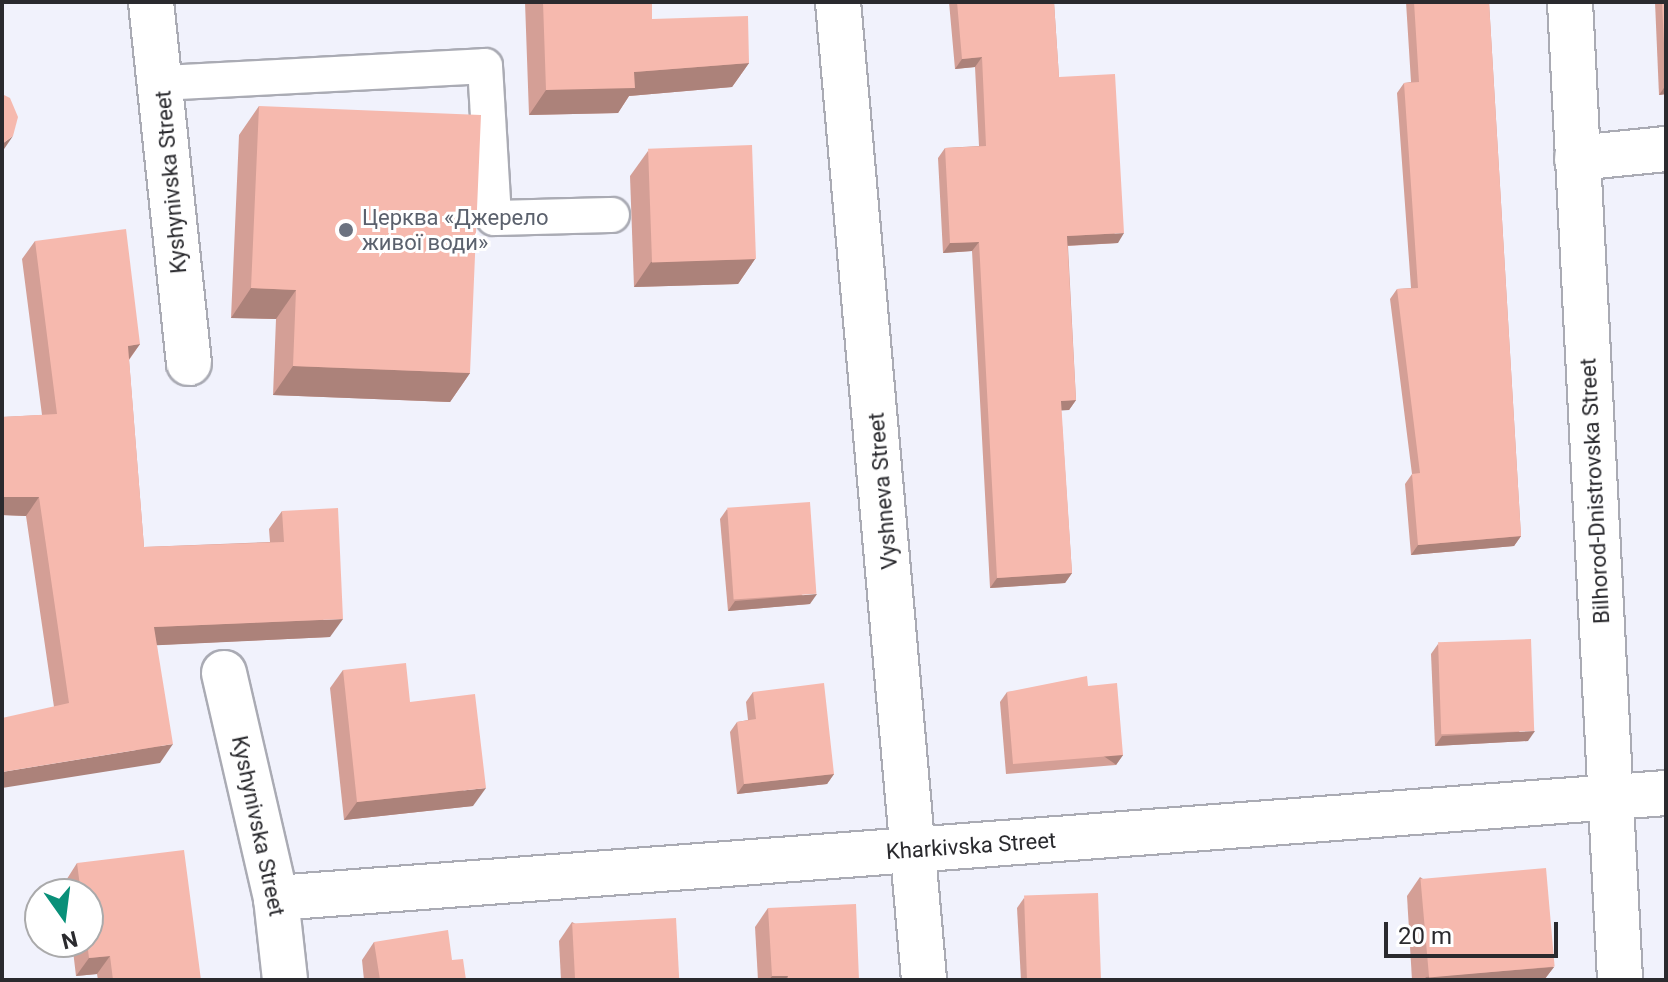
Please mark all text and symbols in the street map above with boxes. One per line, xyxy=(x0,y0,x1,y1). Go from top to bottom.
street label: Kyshynivska Street xyxy=(150,89,192,275)
place label: Церква «Джерело живої води» xyxy=(362,204,548,256)
marker: Церква «Джерело живої води» xyxy=(337,221,355,239)
street label: Bilhorod-Dnistrovska Street xyxy=(1575,357,1615,625)
street label: Vyshneva Street xyxy=(863,411,903,571)
street label: Kyshynivska Street xyxy=(226,733,290,919)
street label: Kharkivska Street xyxy=(885,827,1057,865)
north arrow xyxy=(24,878,104,958)
scale bar xyxy=(1388,906,1562,956)
text: 20 m xyxy=(1398,922,1452,950)
text: N xyxy=(59,926,80,954)

